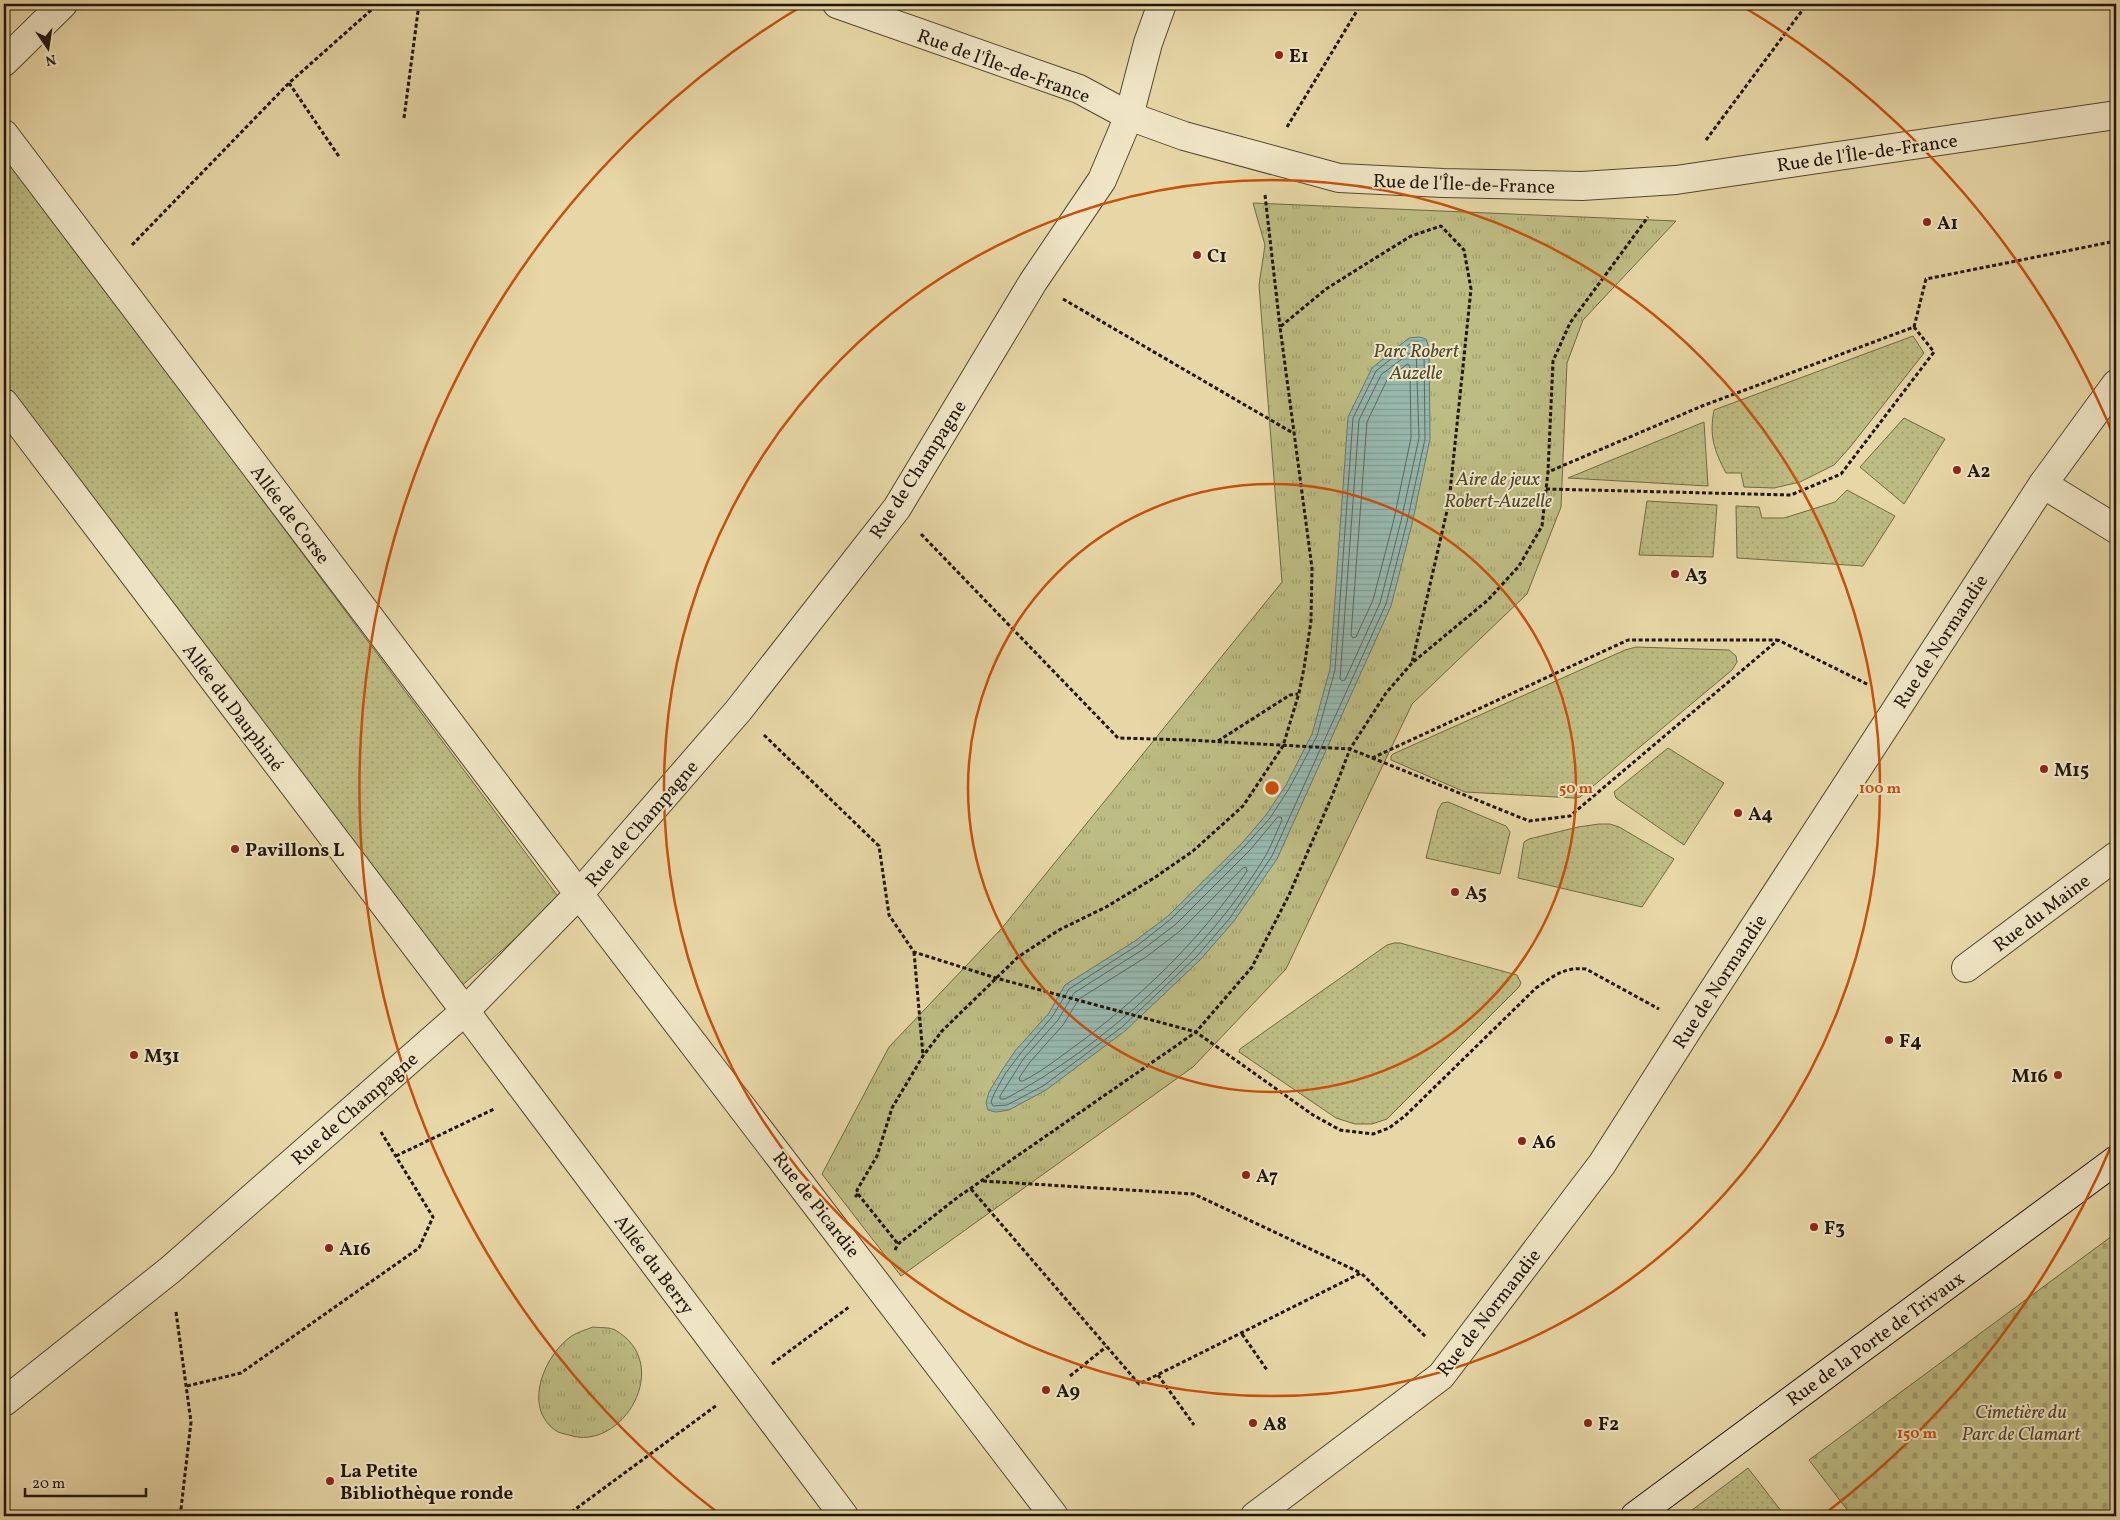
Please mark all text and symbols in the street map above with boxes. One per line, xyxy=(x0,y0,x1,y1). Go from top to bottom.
north arrow xyxy=(22,22,72,72)
street label: Rue de l'Île-de-France xyxy=(913,24,1093,110)
place label: E1 xyxy=(1289,44,1309,70)
text: N xyxy=(43,49,58,70)
marker: E1 xyxy=(1273,49,1285,61)
street label: Rue de l'Île-de-France xyxy=(1775,128,1959,180)
street label: Rue de l'Île-de-France xyxy=(1372,169,1555,201)
place label: A1 xyxy=(1937,211,1958,237)
marker: A1 xyxy=(1921,216,1933,228)
place label: C1 xyxy=(1207,244,1227,270)
marker: C1 xyxy=(1191,249,1203,261)
park label: Parc Robert Auzelle xyxy=(1373,339,1460,387)
street label: Rue de Champagne xyxy=(864,396,973,544)
place label: A2 xyxy=(1967,459,1991,485)
street label: Allée de Corse xyxy=(244,460,335,570)
marker: A2 xyxy=(1951,464,1963,476)
park label: Aire de jeux Robert-Auzelle xyxy=(1444,467,1552,515)
place label: A3 xyxy=(1685,563,1707,589)
marker: A3 xyxy=(1669,568,1681,580)
street label: Rue de Normandie xyxy=(1888,570,1995,714)
street label: Allée du Dauphiné xyxy=(176,639,289,777)
street label: Rue de Champagne xyxy=(580,755,705,893)
place label: M15 xyxy=(2054,758,2089,784)
marker: M15 xyxy=(2038,763,2050,775)
centre of rings xyxy=(1263,779,1281,797)
text: 50 m xyxy=(1559,779,1593,800)
text: 100 m xyxy=(1859,779,1902,800)
place label: A4 xyxy=(1748,802,1773,828)
marker: A4 xyxy=(1732,807,1744,819)
place label: Pavillons L xyxy=(245,838,345,864)
marker: Pavillons L xyxy=(229,843,241,855)
street label: Rue du Maine xyxy=(1988,869,2096,959)
place label: A5 xyxy=(1465,881,1487,907)
marker: A5 xyxy=(1449,886,1461,898)
street label: Rue de Normandie xyxy=(1667,910,1774,1054)
place label: F4 xyxy=(1899,1029,1922,1055)
marker: F4 xyxy=(1883,1034,1895,1046)
place label: M31 xyxy=(144,1044,180,1070)
street label: Rue de Champagne xyxy=(286,1047,424,1172)
marker: M31 xyxy=(128,1049,140,1061)
place label: M16 xyxy=(2012,1064,2048,1090)
marker: M16 xyxy=(2052,1069,2064,1081)
place label: A6 xyxy=(1532,1130,1556,1156)
marker: A6 xyxy=(1516,1135,1528,1147)
street label: Rue de Picardie xyxy=(766,1147,865,1264)
place label: A7 xyxy=(1256,1164,1278,1190)
marker: A7 xyxy=(1240,1169,1252,1181)
street label: Allée du Berry xyxy=(607,1210,700,1320)
place label: F3 xyxy=(1824,1216,1845,1242)
marker: F3 xyxy=(1808,1221,1820,1233)
place label: A16 xyxy=(339,1237,371,1263)
marker: A16 xyxy=(323,1242,335,1254)
street label: Rue de Normandie xyxy=(1432,1244,1548,1382)
street label: Rue de la Porte de Trivaux xyxy=(1782,1266,1971,1413)
place label: A9 xyxy=(1056,1379,1080,1405)
marker: A9 xyxy=(1040,1384,1052,1396)
park label: Cimetière du Parc de Clamart xyxy=(1962,1400,2081,1448)
place label: A8 xyxy=(1263,1412,1287,1438)
place label: F2 xyxy=(1598,1412,1619,1438)
marker: A8 xyxy=(1247,1417,1259,1429)
marker: F2 xyxy=(1582,1417,1594,1429)
text: 150 m xyxy=(1897,1424,1937,1445)
place label: La Petite Bibliothèque ronde xyxy=(340,1459,513,1507)
scale bar xyxy=(25,1465,146,1497)
text: 20 m xyxy=(32,1474,65,1495)
marker: La Petite Bibliothèque ronde xyxy=(324,1475,336,1487)

